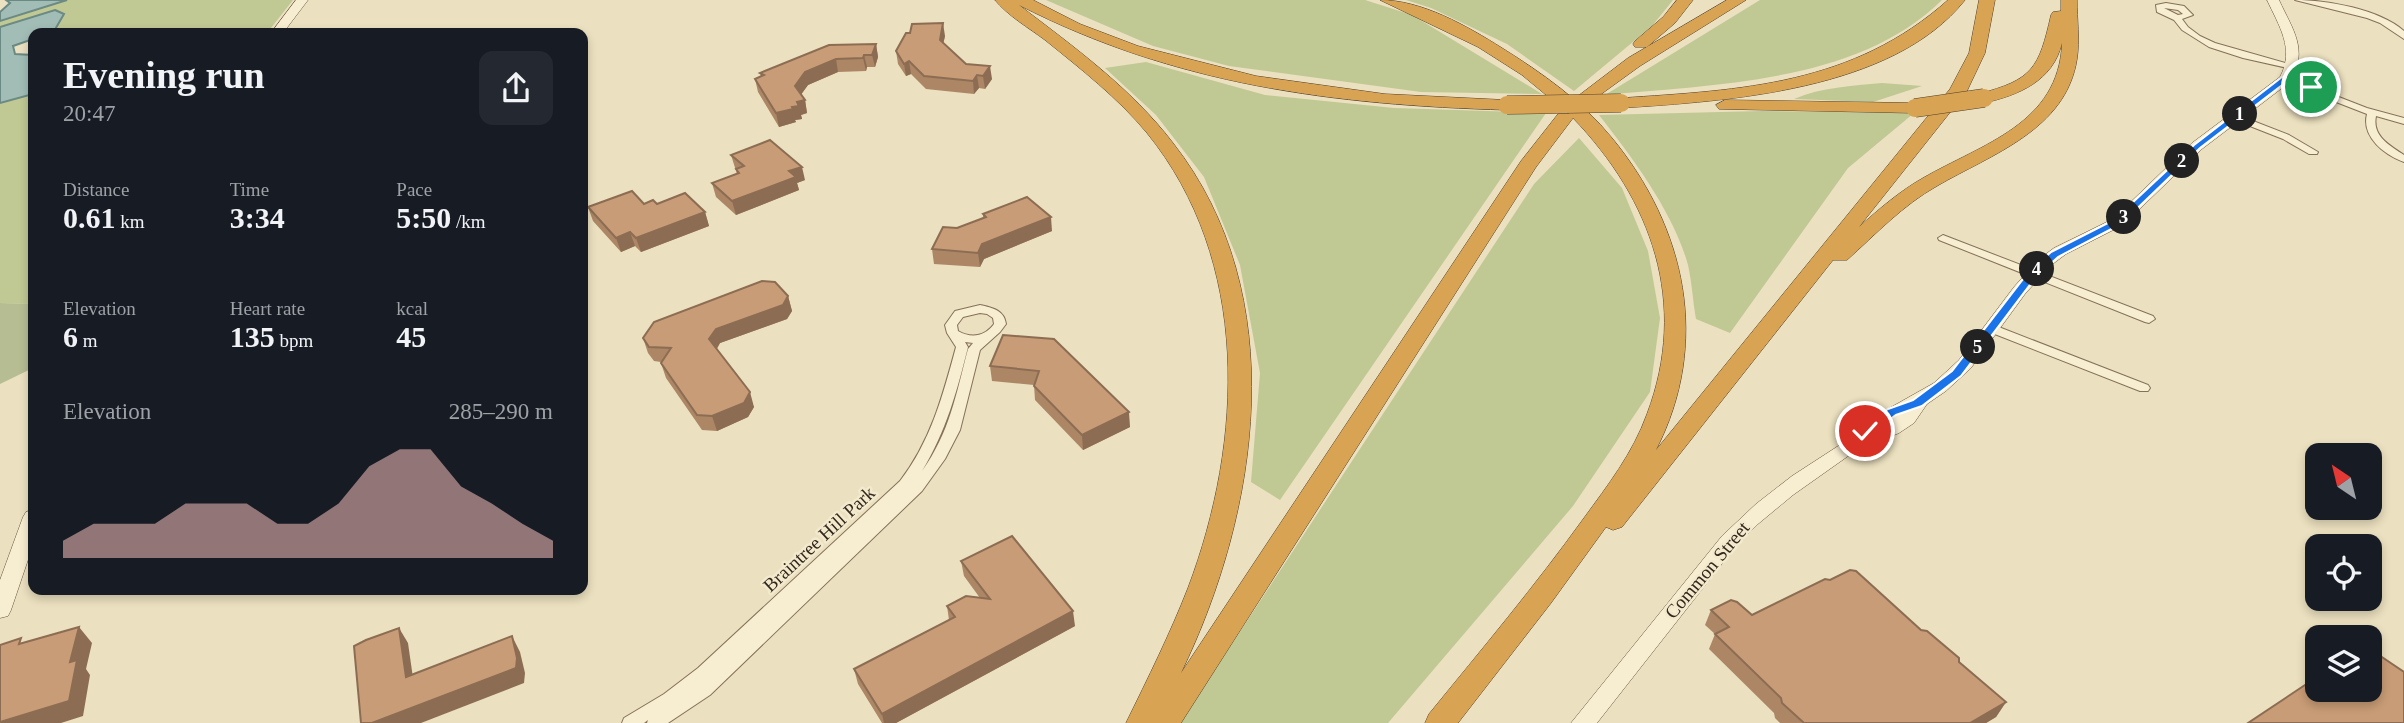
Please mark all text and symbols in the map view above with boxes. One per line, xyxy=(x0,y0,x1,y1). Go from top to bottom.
button: share xyxy=(479,51,553,125)
text: Evening run xyxy=(63,54,265,96)
pin xyxy=(2281,57,2341,117)
icon: arrive xyxy=(2292,68,2330,106)
pin: 1 xyxy=(2222,96,2258,132)
text: 20:47 xyxy=(63,101,115,126)
text: 1 xyxy=(2235,103,2244,124)
pin: 2 xyxy=(2164,144,2200,178)
text: 2 xyxy=(2177,150,2186,171)
text: Distance xyxy=(63,179,129,200)
text: Time xyxy=(230,179,269,200)
text: Pace xyxy=(396,179,432,200)
pin: 3 xyxy=(2106,200,2142,234)
text: 0.61 xyxy=(63,201,116,234)
text: 3:34 xyxy=(230,201,285,234)
text: 5:50 xyxy=(396,201,451,234)
text: 3 xyxy=(2119,206,2128,227)
text: km xyxy=(116,211,145,232)
text: /km xyxy=(451,211,486,232)
pin: 4 xyxy=(2020,252,2054,286)
text: 4 xyxy=(2032,258,2041,279)
text: Elevation xyxy=(63,298,136,319)
text: Heart rate xyxy=(230,298,305,319)
text: kcal xyxy=(396,298,428,319)
text: 6 xyxy=(63,320,78,353)
text: 135 xyxy=(230,320,275,353)
text: 45 xyxy=(396,320,426,353)
text: m xyxy=(78,330,98,351)
text: bpm xyxy=(275,330,313,351)
pin: 5 xyxy=(1960,330,1996,364)
text: 5 xyxy=(1973,336,1982,357)
text: Elevation xyxy=(63,399,151,424)
text: 285–290 m xyxy=(449,399,553,424)
pin xyxy=(1835,401,1895,461)
icon: check xyxy=(1846,412,1884,450)
north arrow xyxy=(2305,443,2382,520)
map controls xyxy=(2305,443,2382,702)
street label: Braintree Hill Park xyxy=(759,482,879,596)
street label: Common Street xyxy=(1660,517,1754,623)
button: locate xyxy=(2305,534,2382,611)
button: layers xyxy=(2305,625,2382,702)

